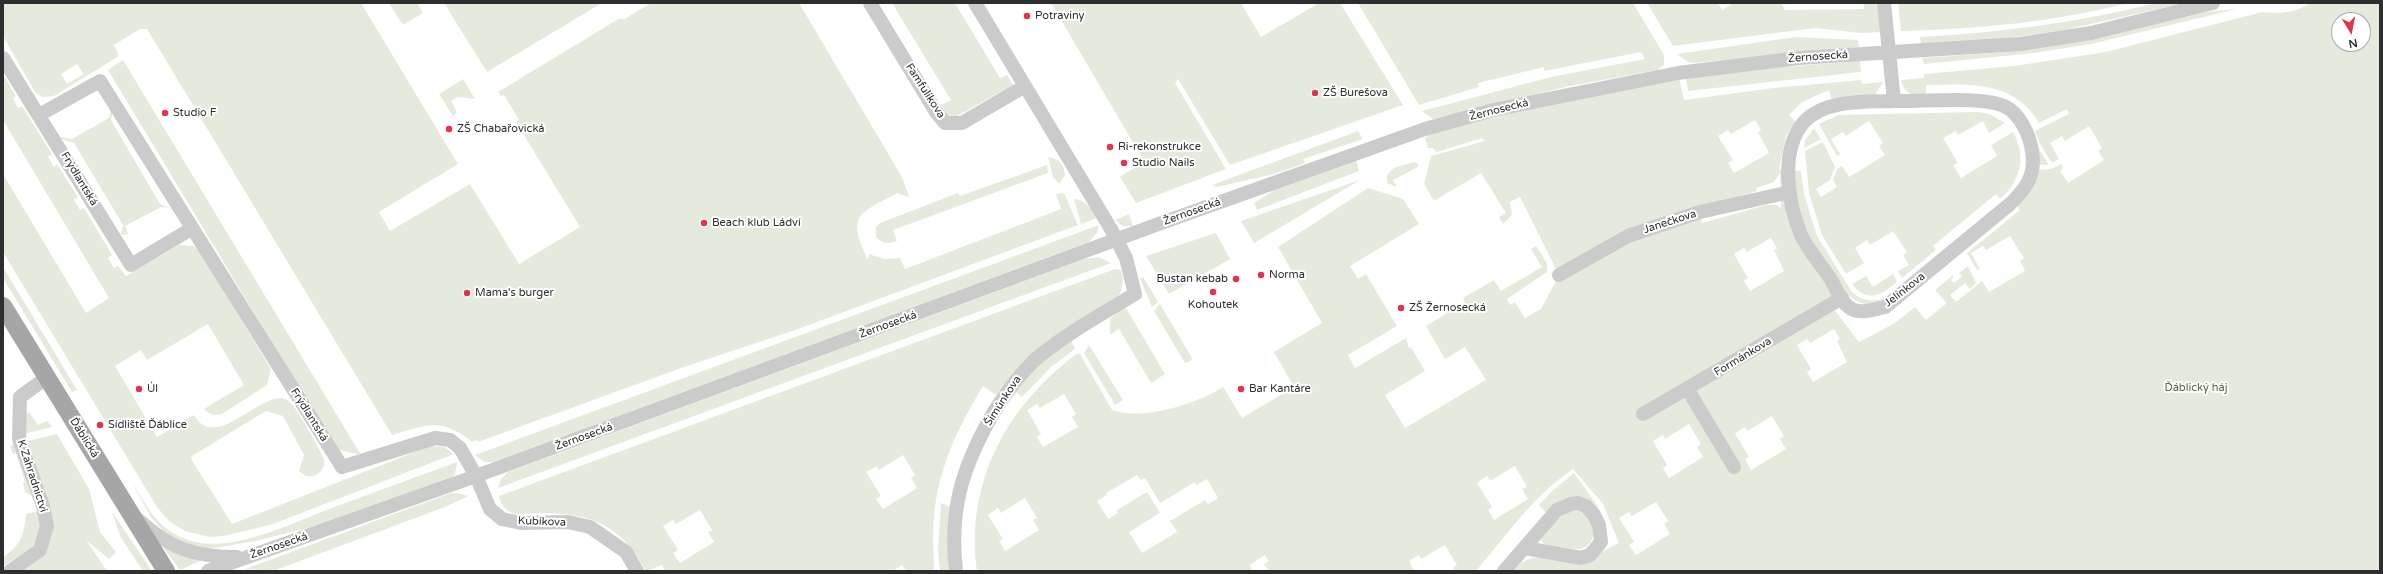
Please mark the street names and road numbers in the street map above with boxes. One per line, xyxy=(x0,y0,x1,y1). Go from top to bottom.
street label: Žernosecká xyxy=(1787,48,1849,66)
street label: Famfulíkova xyxy=(902,61,948,121)
street label: Žernosecká xyxy=(1468,96,1530,124)
street label: Frýdlantská xyxy=(58,150,100,208)
street label: Žernosecká xyxy=(1161,195,1223,229)
street label: Janečkova xyxy=(1642,207,1698,237)
street label: Jelínkova xyxy=(1882,270,1928,310)
street label: Žernosecká xyxy=(857,308,919,342)
street label: Formánkova xyxy=(1712,335,1774,379)
street label: Šimůnkova xyxy=(982,373,1024,429)
street label: Frýdlantská xyxy=(287,386,331,444)
street label: Ďáblická xyxy=(67,416,101,460)
street label: Žernosecká xyxy=(553,420,615,454)
street label: K Zahradnictví xyxy=(14,438,50,514)
street label: Kubíkova xyxy=(518,515,566,529)
street label: Žernosecká xyxy=(248,530,310,562)

